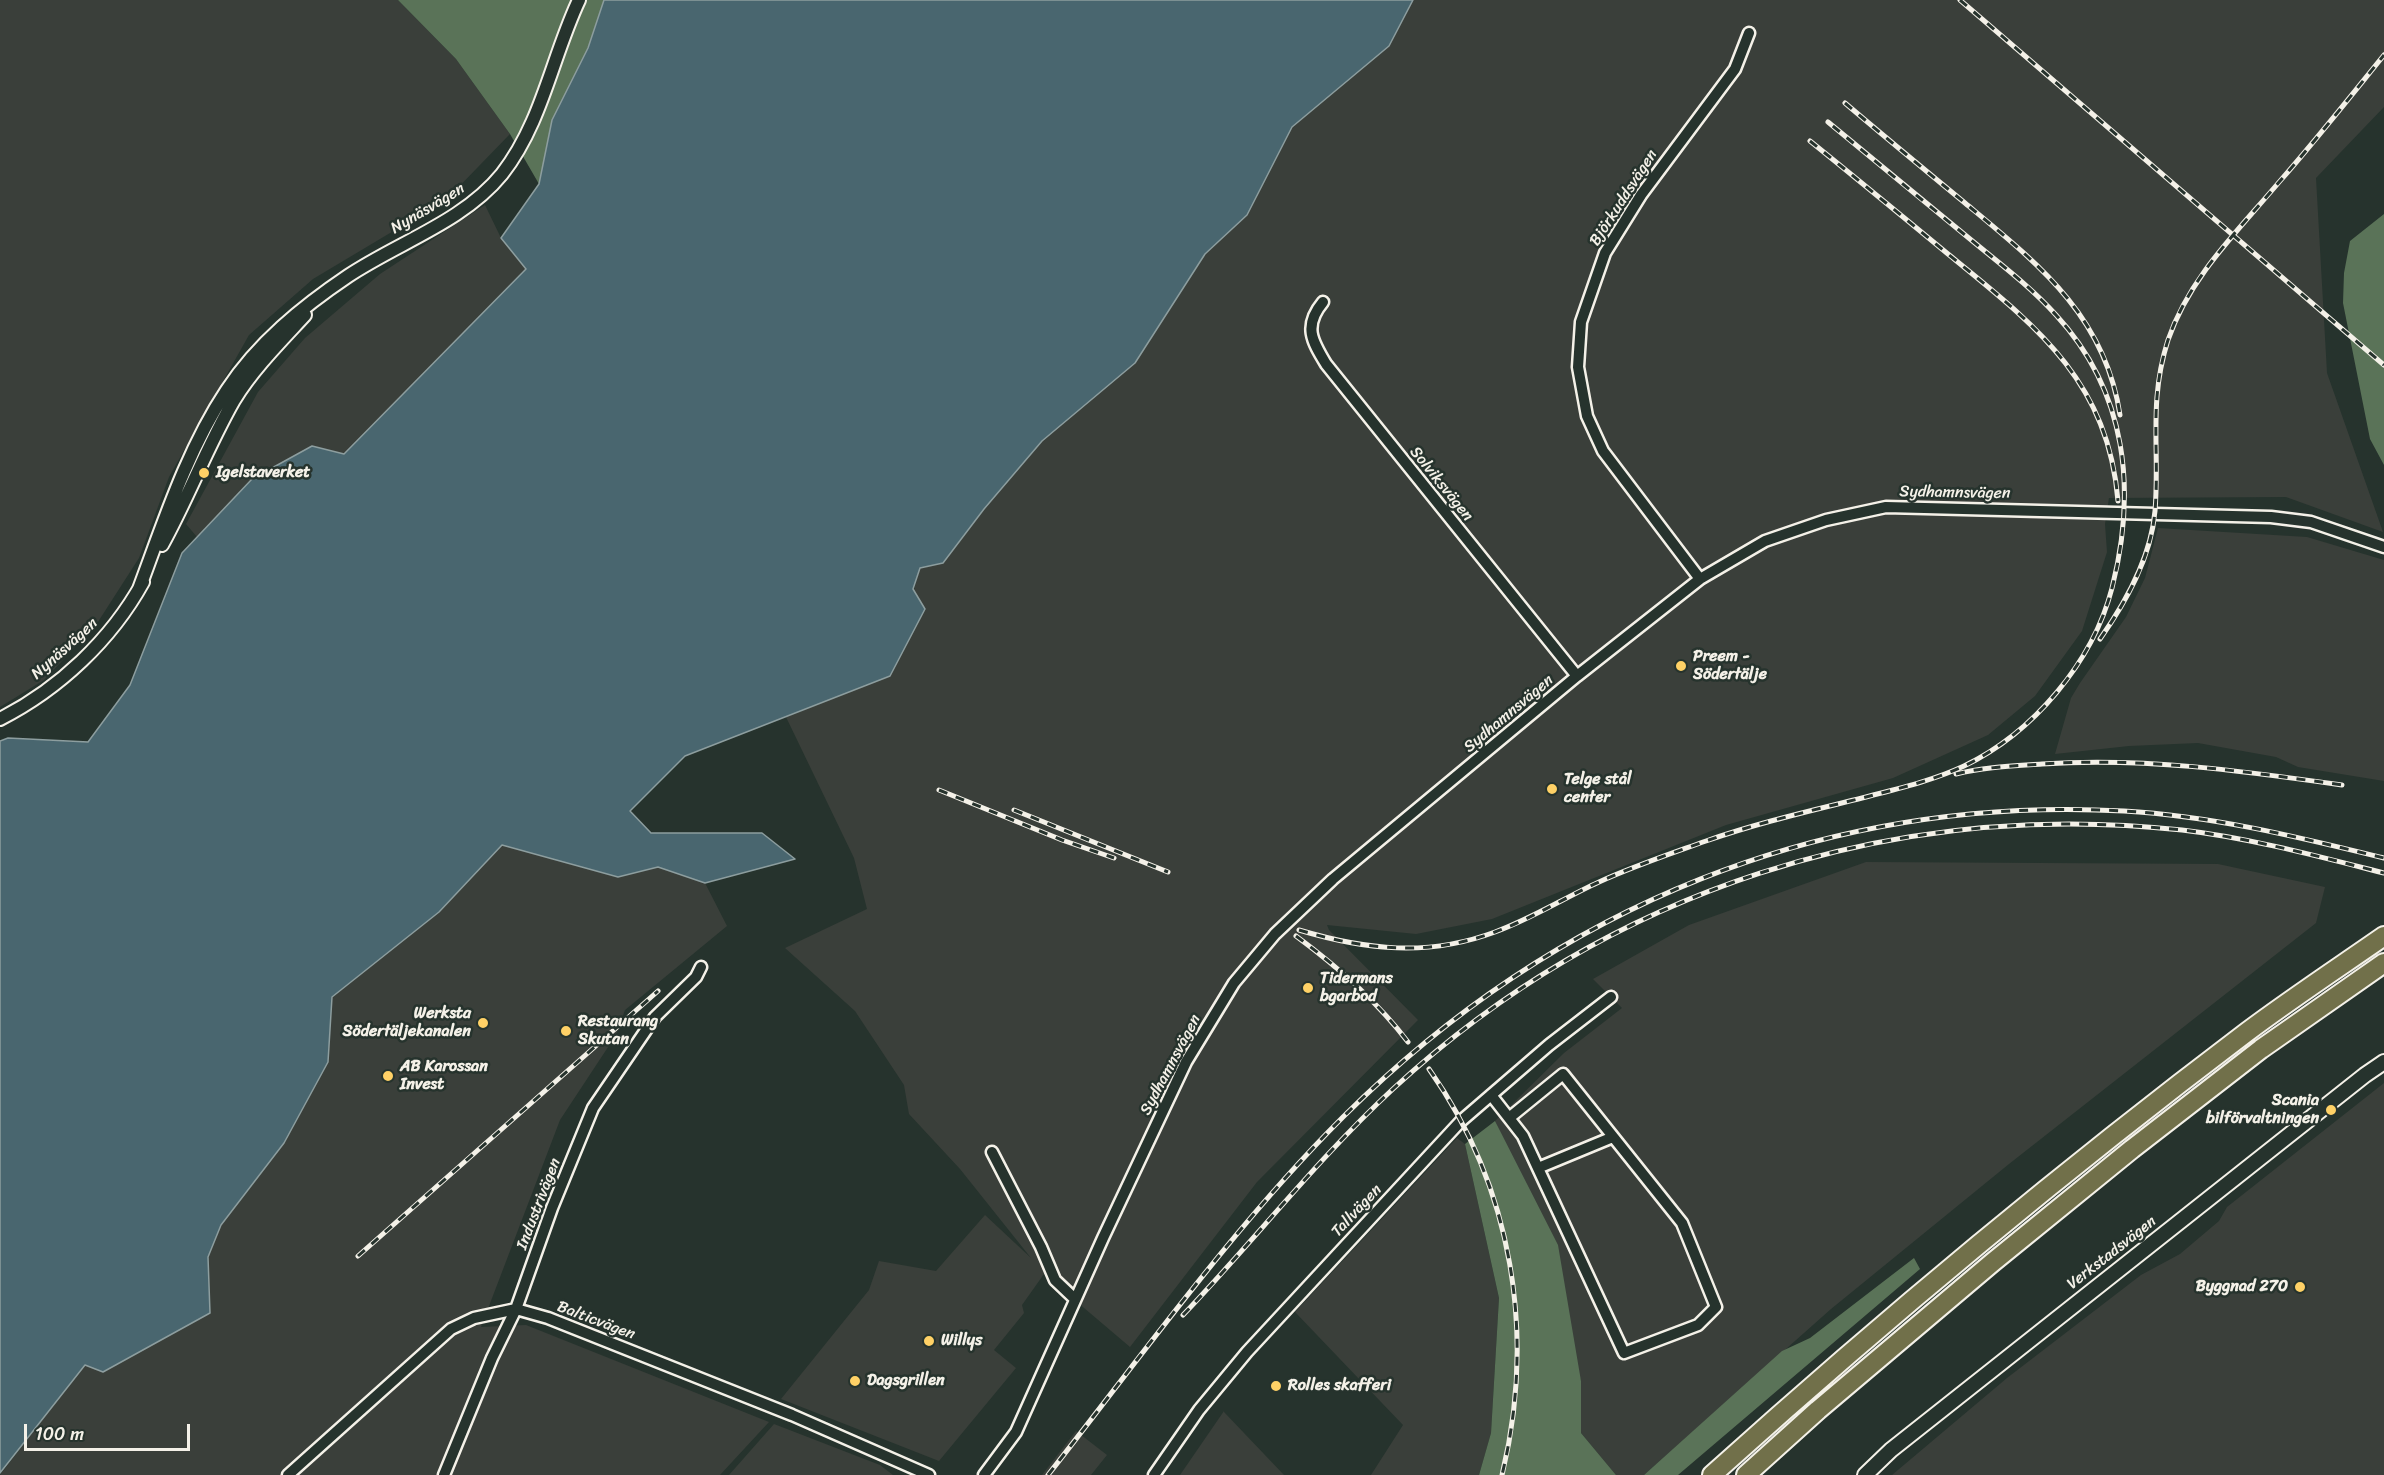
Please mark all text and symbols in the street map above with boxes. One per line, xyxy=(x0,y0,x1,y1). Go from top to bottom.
street label: Björkuddsvägen xyxy=(1586,146,1662,250)
street label: Nynäsvägen xyxy=(387,179,469,239)
street label: Solviksvägen xyxy=(1405,443,1477,525)
place label: Igelstaverket xyxy=(216,463,310,483)
marker: Igelstaverket xyxy=(197,466,211,480)
street label: Sydhamnsvägen xyxy=(1899,482,2011,504)
street label: Nynäsvägen xyxy=(28,614,102,684)
place label: Preem - Södertälje xyxy=(1693,647,1767,685)
marker: Preem - Södertälje xyxy=(1674,659,1688,673)
street label: Sydhamnsvägen xyxy=(1460,671,1558,757)
place label: Telge stål center xyxy=(1564,770,1632,808)
marker: Telge stål center xyxy=(1545,782,1559,796)
place label: Tidermans bgarbod xyxy=(1320,969,1393,1007)
marker: Tidermans bgarbod xyxy=(1301,981,1315,995)
place label: Werksta Södertäljekanalen xyxy=(342,1004,471,1042)
street label: Sydhamnsvägen xyxy=(1136,1011,1206,1119)
place label: Restaurang Skutan xyxy=(578,1012,658,1050)
marker: Werksta Södertäljekanalen xyxy=(476,1016,490,1030)
marker: Restaurang Skutan xyxy=(559,1024,573,1038)
place label: AB Karossan Invest xyxy=(400,1057,488,1095)
marker: AB Karossan Invest xyxy=(381,1069,395,1083)
place label: Scania bilförvaltningen xyxy=(2206,1091,2319,1129)
marker: Scania bilförvaltningen xyxy=(2324,1103,2338,1117)
street label: Industrivägen xyxy=(513,1156,565,1252)
street label: Tallvägen xyxy=(1328,1181,1386,1241)
street label: Verkstadsvägen xyxy=(2064,1212,2160,1294)
place label: Byggnad 270 xyxy=(2196,1277,2288,1297)
marker: Byggnad 270 xyxy=(2293,1280,2307,1294)
street label: Balticvägen xyxy=(554,1297,638,1345)
place label: Willys xyxy=(941,1331,982,1351)
marker: Willys xyxy=(922,1334,936,1348)
place label: Dagsgrillen xyxy=(867,1371,945,1391)
marker: Dagsgrillen xyxy=(848,1374,862,1388)
place label: Rolles skafferi xyxy=(1288,1376,1391,1396)
marker: Rolles skafferi xyxy=(1269,1379,1283,1393)
scale bar xyxy=(27,1412,194,1450)
text: 100 m xyxy=(35,1418,84,1450)

